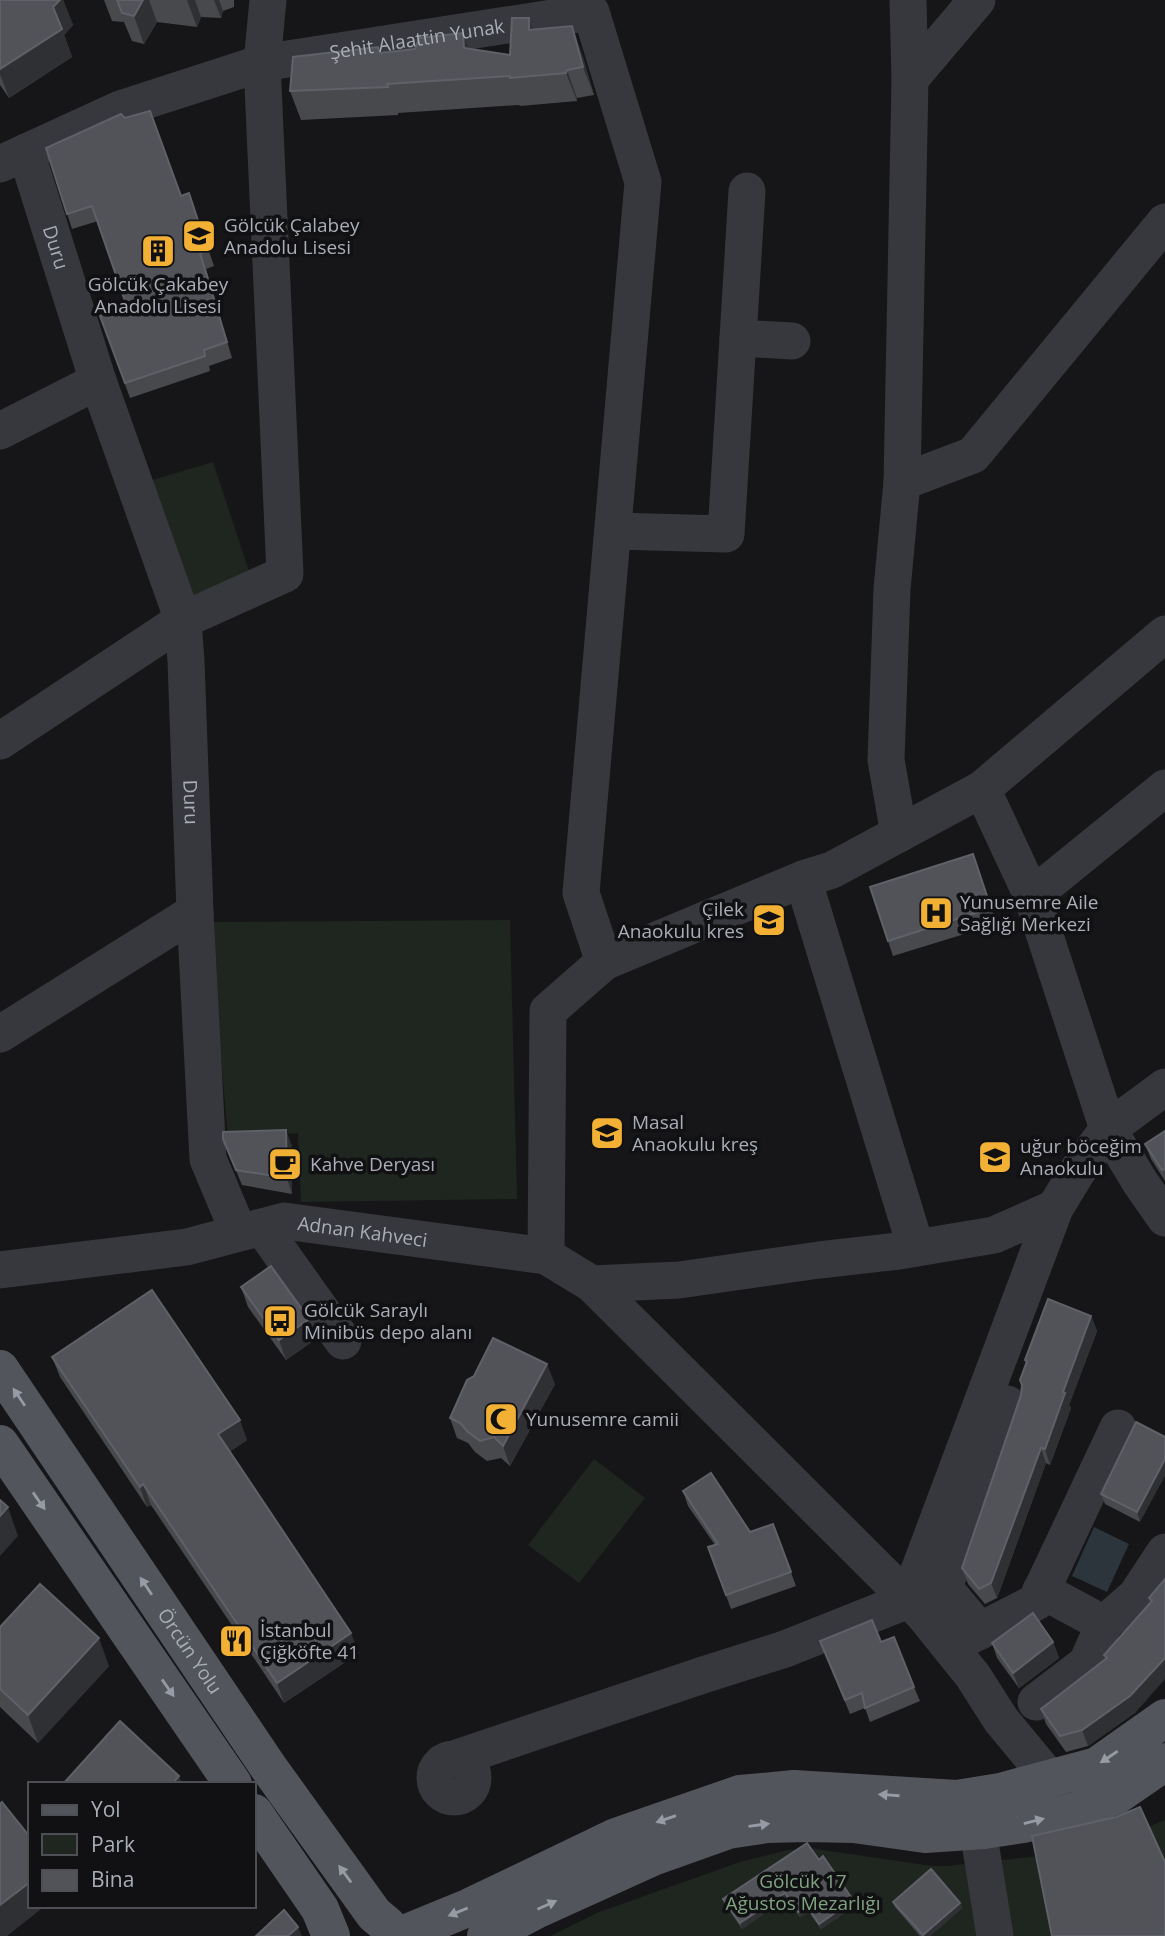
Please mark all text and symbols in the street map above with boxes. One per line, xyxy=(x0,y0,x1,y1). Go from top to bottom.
street label: Şehit Alaattin Yunak xyxy=(328,13,506,65)
place label: Gölcük Çalabey Anadolu Lisesi xyxy=(224,212,360,260)
school or university icon: Gölcük Çalabey Anadolu Lisesi xyxy=(180,217,218,255)
street label: Duru xyxy=(37,222,75,273)
building icon: Gölcük Çakabey Anadolu Lisesi xyxy=(139,232,177,270)
place label: Gölcük Çakabey Anadolu Lisesi xyxy=(88,271,229,319)
street label: Duru xyxy=(177,779,205,825)
place label: Yunusemre Aile Sağlığı Merkezi xyxy=(960,889,1099,937)
hospital icon: Yunusemre Aile Sağlığı Merkezi xyxy=(917,894,955,932)
place label: Çilek Anaokulu kres xyxy=(618,896,744,944)
school or university icon: Çilek Anaokulu kres xyxy=(750,901,788,939)
place label: Masal Anaokulu kreş xyxy=(632,1109,758,1157)
school or university icon: Masal Anaokulu kreş xyxy=(588,1114,626,1152)
place label: uğur böceğim Anaokulu xyxy=(1020,1133,1142,1181)
school or university icon: uğur böceğim Anaokulu xyxy=(976,1138,1014,1176)
cafe icon: Kahve Deryası xyxy=(266,1145,304,1183)
place label: Kahve Deryası xyxy=(310,1151,435,1177)
street label: Adnan Kahveci xyxy=(296,1210,429,1253)
place label: Gölcük Saraylı Minibüs depo alanı xyxy=(304,1297,472,1345)
bus stop icon: Gölcük Saraylı Minibüs depo alanı xyxy=(261,1302,299,1340)
one-way arrow xyxy=(13,1388,26,1407)
mosque icon: Yunusemre camii xyxy=(482,1400,520,1438)
place label: Yunusemre camii xyxy=(526,1406,679,1432)
one-way arrow xyxy=(32,1492,46,1510)
one-way arrow xyxy=(139,1577,153,1595)
street label: Örcün Yolu xyxy=(152,1603,228,1699)
place label: İstanbul Çiğköfte 41 xyxy=(260,1617,359,1665)
restaurant icon: İstanbul Çiğköfte 41 xyxy=(217,1622,255,1660)
one-way arrow xyxy=(161,1679,175,1697)
one-way arrow xyxy=(1100,1750,1119,1763)
legend xyxy=(28,1782,256,1908)
one-way arrow xyxy=(878,1789,900,1800)
text: Yol xyxy=(91,1795,121,1823)
one-way arrow xyxy=(655,1814,676,1825)
one-way arrow xyxy=(1023,1815,1045,1826)
one-way arrow xyxy=(748,1820,770,1831)
text: Park xyxy=(91,1830,135,1858)
text: Bina xyxy=(91,1865,134,1893)
one-way arrow xyxy=(338,1865,352,1883)
park label: Gölcük 17 Ağustos Mezarlığı xyxy=(726,1868,880,1916)
one-way arrow xyxy=(537,1899,557,1911)
one-way arrow xyxy=(448,1906,469,1917)

